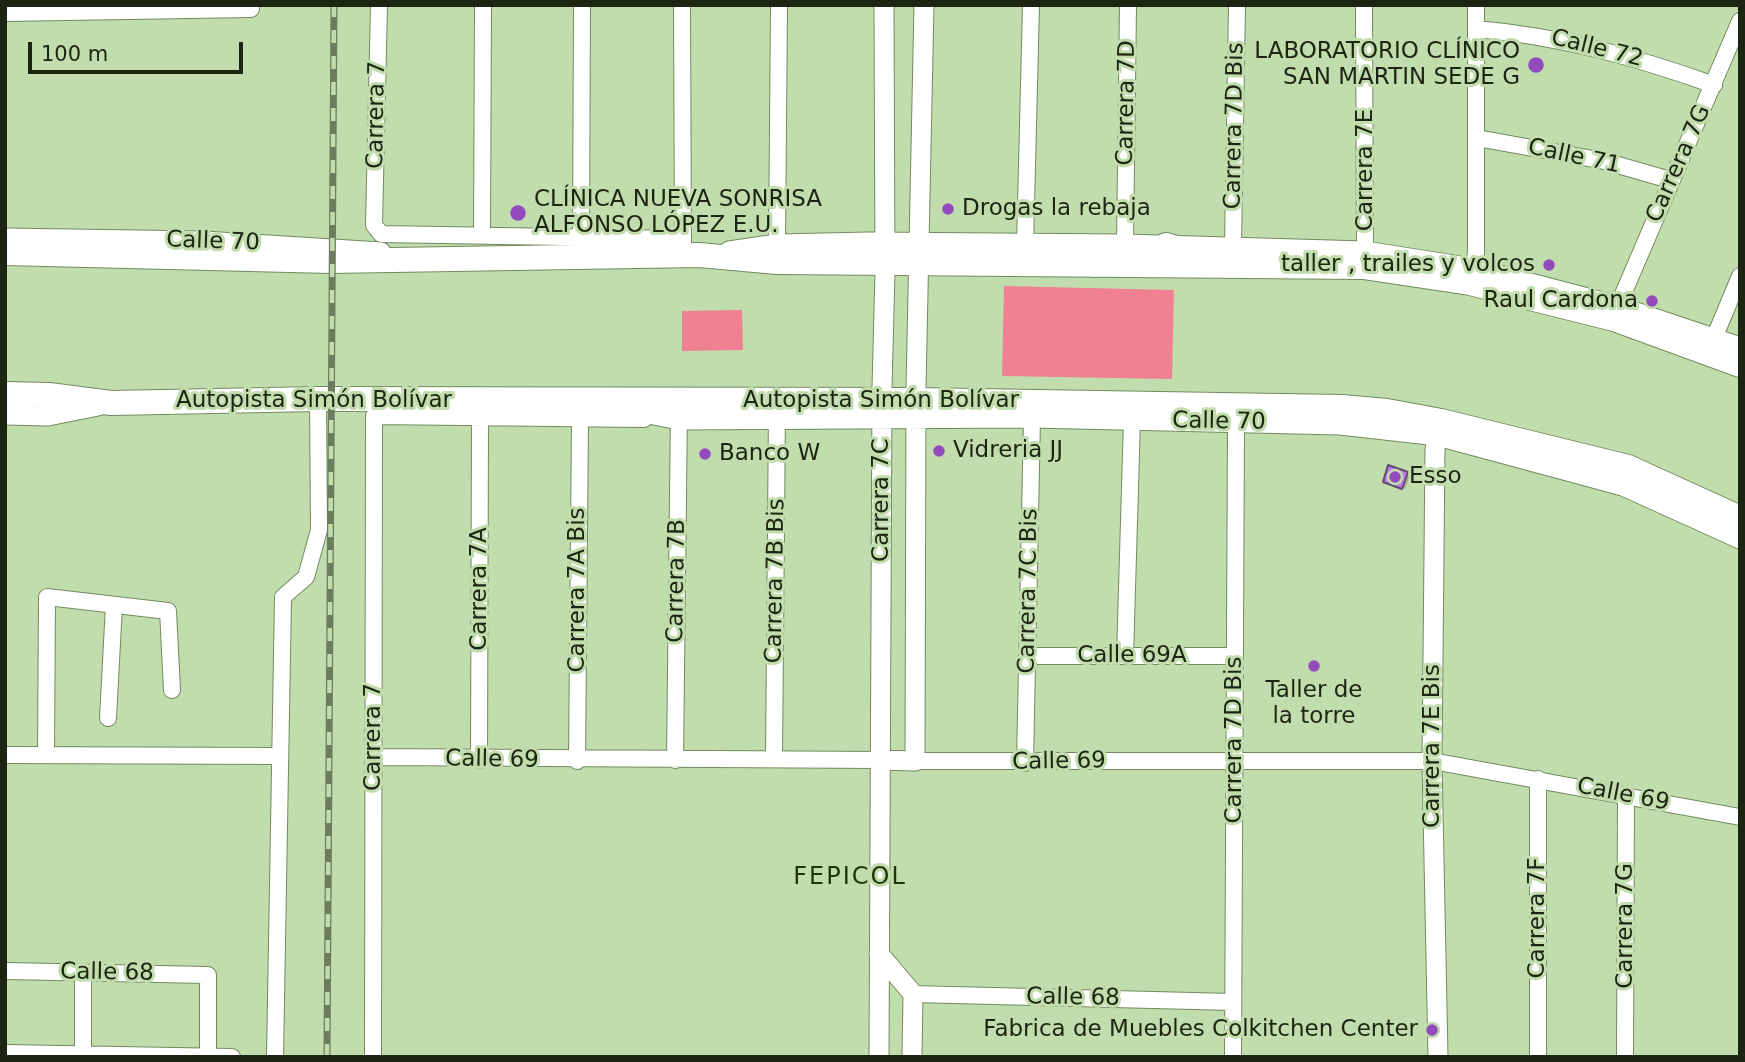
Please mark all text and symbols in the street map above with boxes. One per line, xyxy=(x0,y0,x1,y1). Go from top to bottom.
street label: Calle 72 xyxy=(1548,24,1646,74)
scale bar xyxy=(32,28,247,72)
place label: LABORATORIO CLÍNICO SAN MARTIN SEDE G xyxy=(1254,38,1520,92)
street label: Carrera 7D xyxy=(1112,40,1142,166)
text: 100 m xyxy=(41,42,108,66)
street label: Carrera 7D Bis xyxy=(1220,42,1250,210)
marker: LABORATORIO CLÍNICO SAN MARTIN SEDE G xyxy=(1526,55,1546,75)
street label: Carrera 7 xyxy=(362,61,392,169)
street label: Carrera 7G xyxy=(1641,101,1717,227)
street label: Carrera 7E xyxy=(1352,109,1380,231)
street label: Calle 71 xyxy=(1525,134,1623,180)
place label: CLÍNICA NUEVA SONRISA ALFONSO LÓPEZ E.U. xyxy=(534,186,822,240)
place label: Drogas la rebaja xyxy=(962,195,1151,223)
marker: Drogas la rebaja xyxy=(940,201,956,217)
marker: CLÍNICA NUEVA SONRISA ALFONSO LÓPEZ E.U. xyxy=(508,203,528,223)
street label: Calle 70 xyxy=(166,227,260,257)
place label: taller , trailes y volcos xyxy=(1281,251,1535,279)
marker: taller , trailes y volcos xyxy=(1541,257,1557,273)
place label: Raul Cardona xyxy=(1484,287,1638,315)
marker: Raul Cardona xyxy=(1644,293,1660,309)
street label: Autopista Simón Bolívar xyxy=(176,387,452,415)
street label: Autopista Simón Bolívar xyxy=(743,387,1019,415)
street label: Calle 70 xyxy=(1172,407,1266,437)
place label: Vidreria JJ xyxy=(953,437,1063,465)
street label: Carrera 7C xyxy=(868,438,896,562)
place label: Banco W xyxy=(719,440,820,468)
marker: Vidreria JJ xyxy=(931,443,947,459)
marker: Banco W xyxy=(697,446,713,462)
place label: Esso xyxy=(1409,463,1462,491)
marker: Esso xyxy=(1387,469,1403,485)
street label: Carrera 7B Bis xyxy=(761,498,791,664)
street label: Carrera 7A Bis xyxy=(564,508,592,672)
street label: Carrera 7C Bis xyxy=(1014,508,1044,674)
street label: Carrera 7B xyxy=(662,519,692,643)
street label: Carrera 7A xyxy=(466,527,494,651)
street label: Calle 69A xyxy=(1077,642,1187,670)
street label: Carrera 7D Bis xyxy=(1221,657,1249,823)
marker: Taller de la torre xyxy=(1306,658,1322,674)
street label: Carrera 7E Bis xyxy=(1419,664,1447,828)
place label: Taller de la torre xyxy=(1266,677,1362,731)
street label: Carrera 7 xyxy=(360,683,388,791)
street label: Calle 69 xyxy=(445,745,539,775)
street label: Calle 69 xyxy=(1012,747,1106,777)
street label: Calle 69 xyxy=(1574,773,1672,817)
street label: Carrera 7F xyxy=(1524,857,1552,979)
street label: Carrera 7G xyxy=(1612,863,1640,989)
district label: FEPICOL xyxy=(794,864,906,892)
street label: Calle 68 xyxy=(60,958,154,988)
street label: Calle 68 xyxy=(1026,983,1120,1013)
place label: Fabrica de Muebles Colkitchen Center xyxy=(983,1016,1418,1044)
marker: Fabrica de Muebles Colkitchen Center xyxy=(1424,1022,1440,1038)

